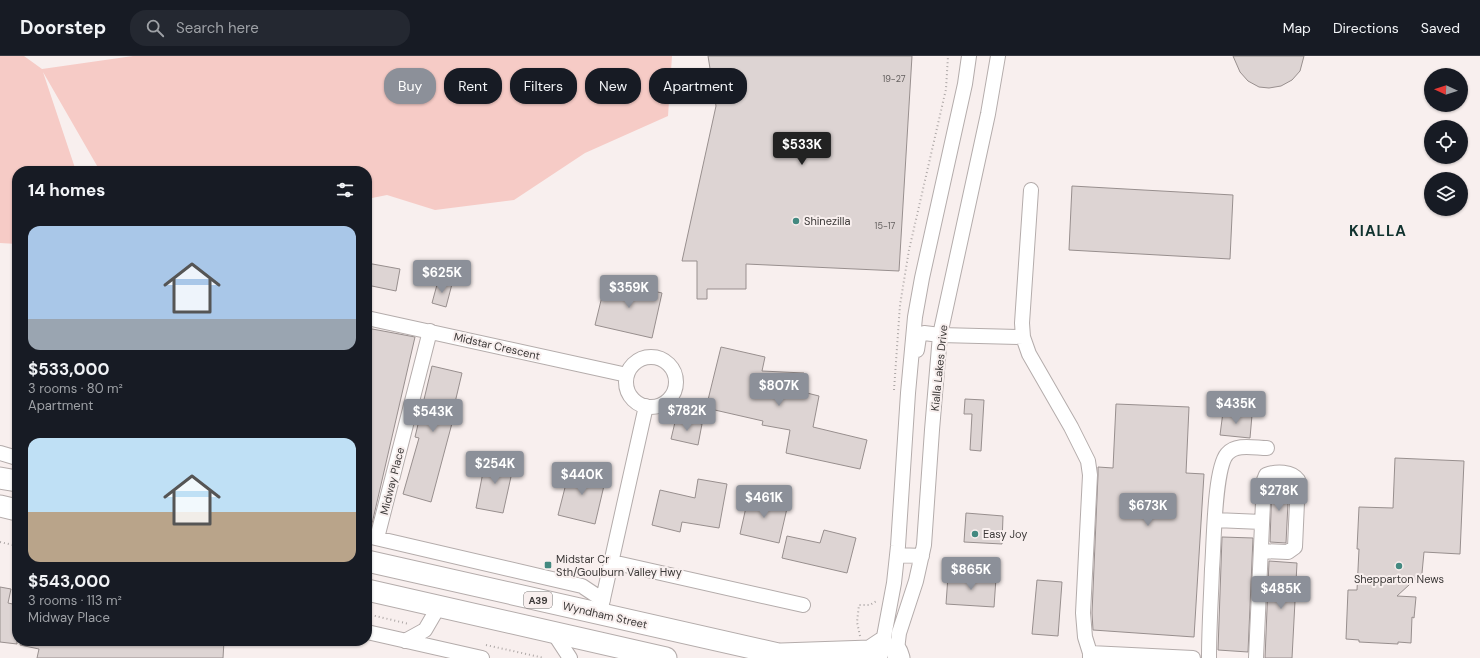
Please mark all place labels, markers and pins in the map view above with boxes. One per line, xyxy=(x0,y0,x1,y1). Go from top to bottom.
pin: $533K xyxy=(774,132,830,166)
place label: Shinezilla xyxy=(804,214,850,228)
marker: Shinezilla xyxy=(791,216,801,226)
pin: $625K xyxy=(414,260,470,294)
pin: $359K xyxy=(601,275,657,309)
pin: $807K xyxy=(751,373,807,407)
pin: $435K xyxy=(1208,391,1264,425)
pin: $782K xyxy=(659,398,715,432)
pin: $543K xyxy=(405,399,461,433)
pin: $254K xyxy=(467,451,523,485)
pin: $440K xyxy=(554,462,610,496)
pin: $278K xyxy=(1251,478,1307,512)
pin: $461K xyxy=(736,485,792,519)
pin: $673K xyxy=(1120,493,1176,527)
place label: Easy Joy xyxy=(983,527,1027,541)
marker: Easy Joy xyxy=(970,529,980,539)
place label: Midstar Cr Sth/Goulburn Valley Hwy xyxy=(556,552,682,579)
pin: $865K xyxy=(943,557,999,591)
marker: Midstar Cr Sth/Goulburn Valley Hwy xyxy=(543,560,553,570)
marker: Shepparton News xyxy=(1394,561,1404,571)
place label: Shepparton News xyxy=(1354,572,1444,586)
pin: $485K xyxy=(1253,576,1309,610)

